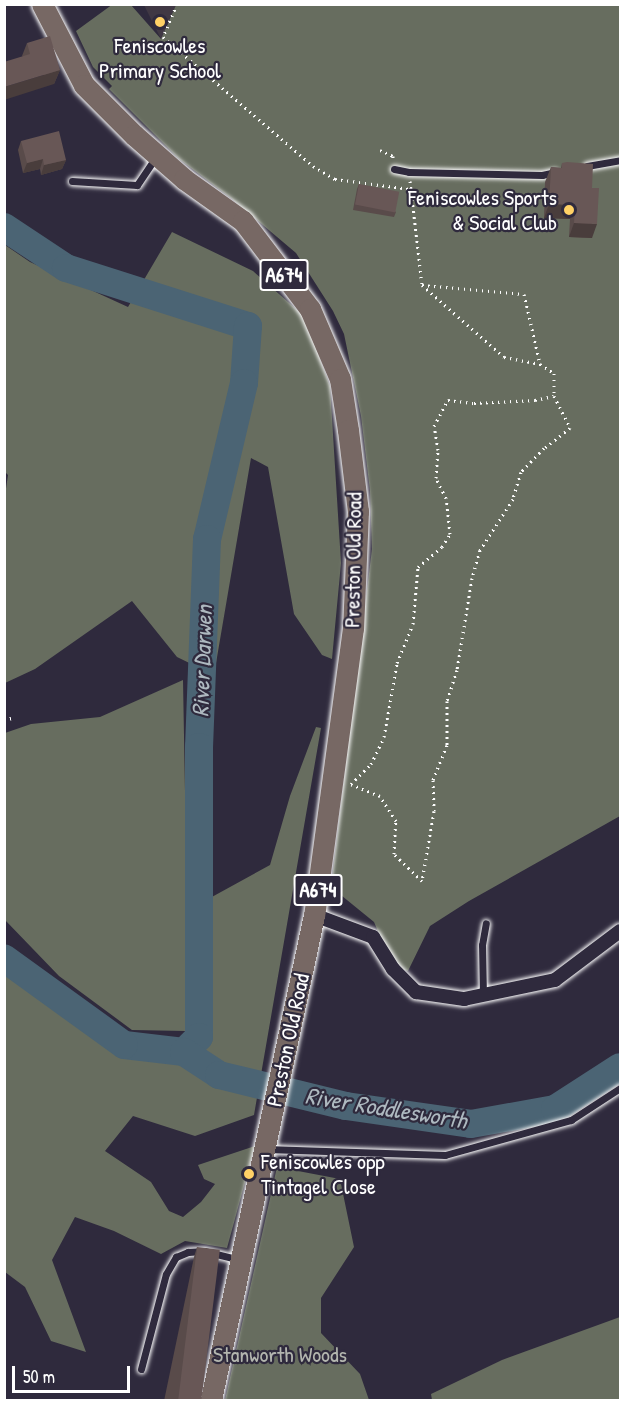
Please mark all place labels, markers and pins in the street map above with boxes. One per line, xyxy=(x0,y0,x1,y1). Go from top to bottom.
marker: Feniscowles Primary School xyxy=(153,15,167,29)
place label: Feniscowles Primary School xyxy=(99,32,221,84)
place label: Feniscowles Sports & Social Club xyxy=(408,184,557,236)
marker: Feniscowles Sports & Social Club xyxy=(562,203,576,217)
place label: Feniscowles opp Tintagel Close xyxy=(261,1148,385,1200)
marker: Feniscowles opp Tintagel Close xyxy=(242,1167,256,1181)

